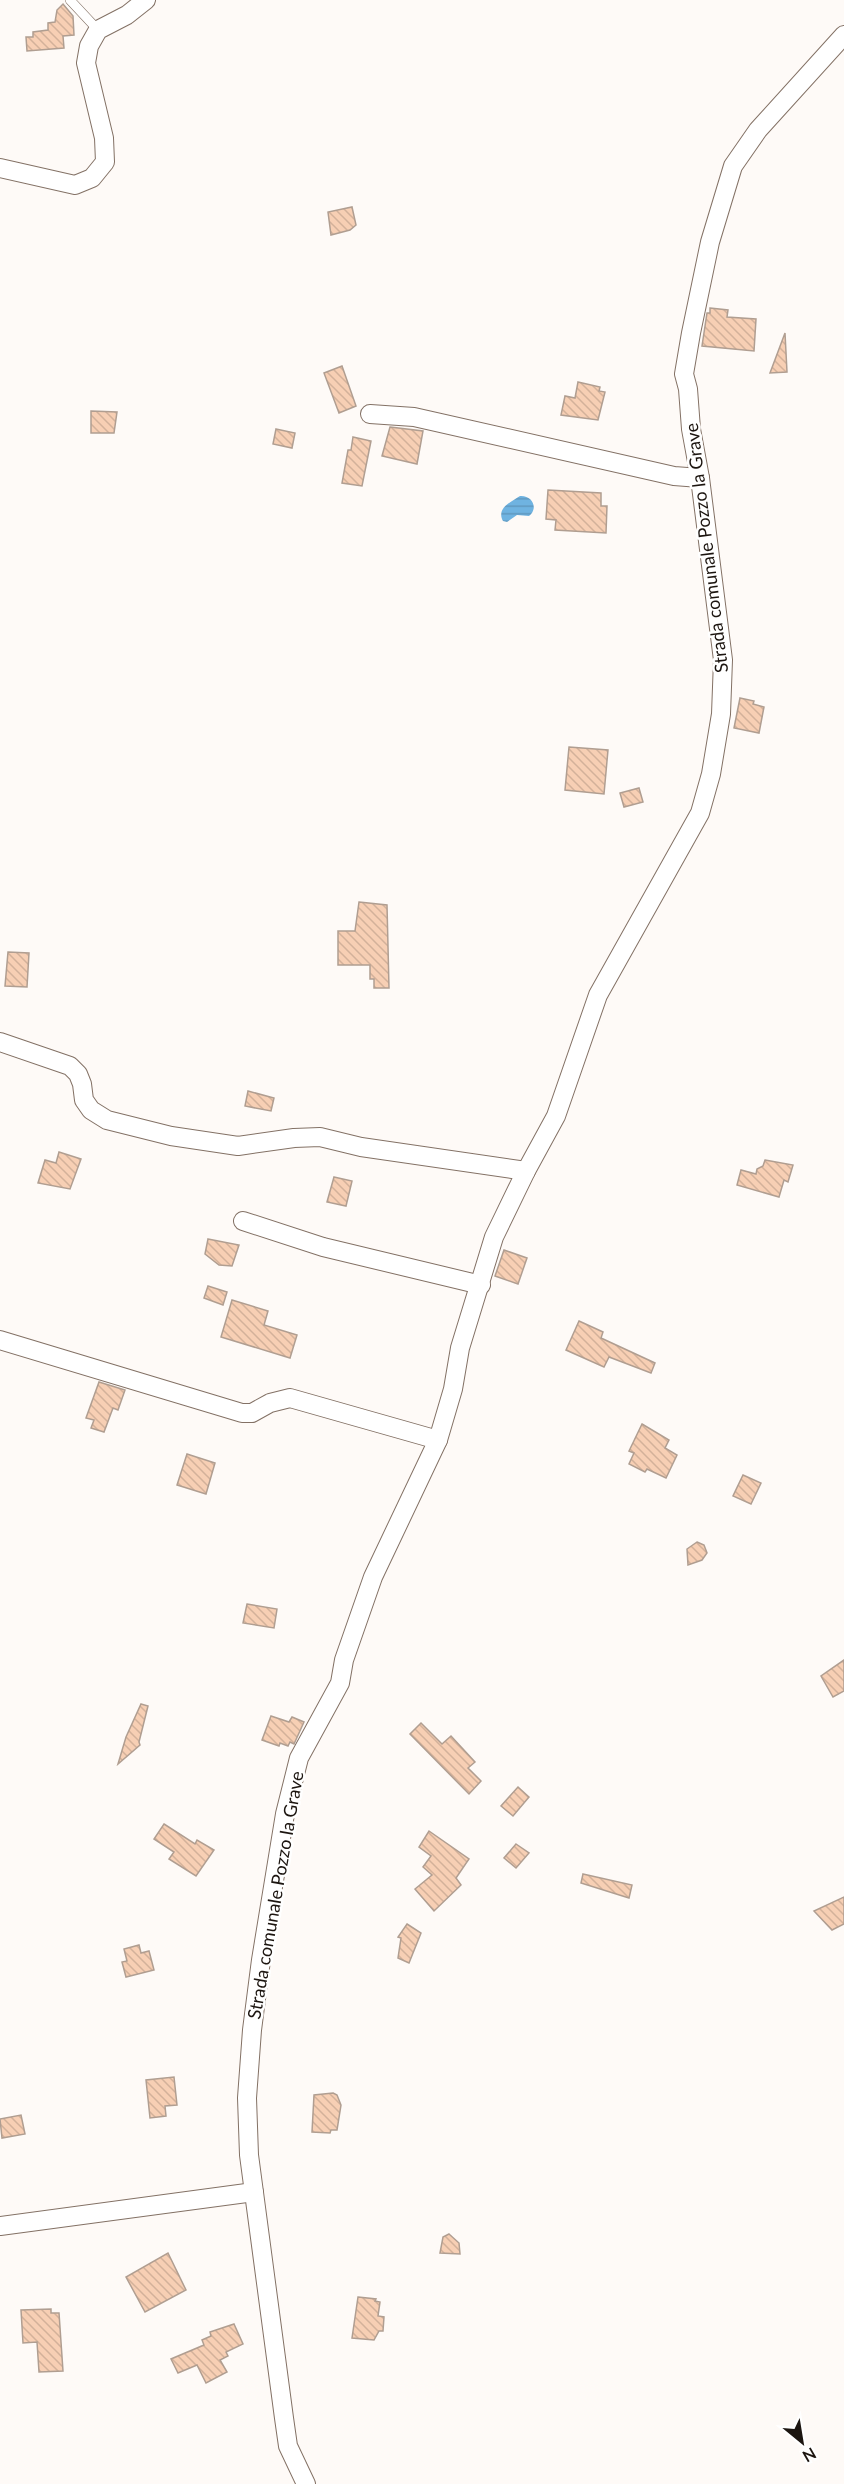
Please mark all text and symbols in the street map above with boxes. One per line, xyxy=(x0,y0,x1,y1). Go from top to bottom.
street label: Strada comunale Pozzo la Grave xyxy=(680,422,732,674)
street label: Strada comunale Pozzo la Grave xyxy=(242,1769,308,2021)
north arrow xyxy=(772,2412,832,2472)
text: N xyxy=(800,2444,820,2467)

